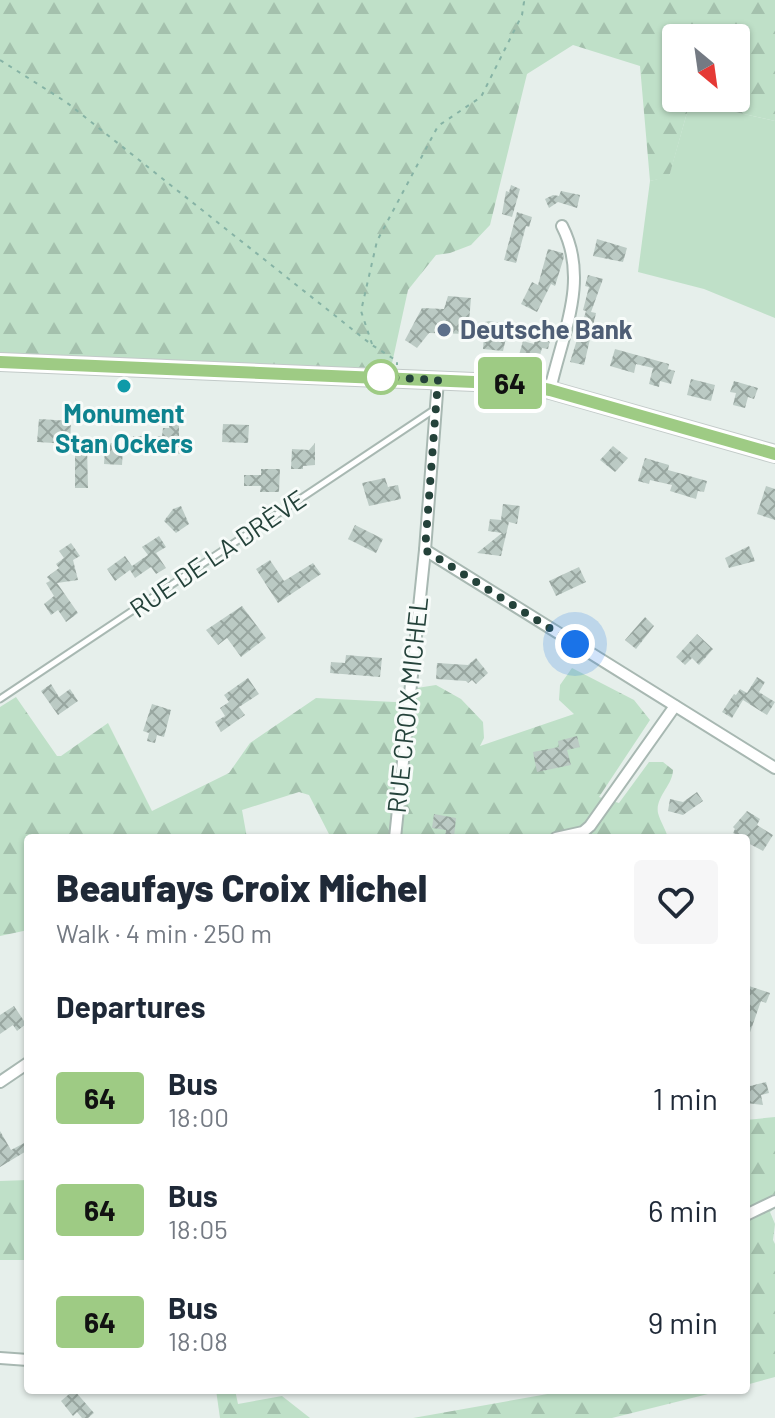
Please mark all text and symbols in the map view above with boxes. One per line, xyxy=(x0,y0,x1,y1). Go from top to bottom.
north arrow xyxy=(662,24,750,112)
map controls xyxy=(662,24,750,112)
place label: Deutsche Bank xyxy=(460,313,633,344)
marker: Deutsche Bank xyxy=(435,321,453,339)
line badge: 64 xyxy=(474,357,546,409)
unlabelled marker xyxy=(364,360,398,394)
text: 64 xyxy=(494,366,526,400)
marker: Monument Stan Ockers xyxy=(115,377,133,395)
place label: Monument Stan Ockers xyxy=(55,397,193,458)
street label: RUE DE LA DRÈVE xyxy=(123,482,311,623)
street label: RUE CROIX MICHEL xyxy=(380,595,433,815)
your location xyxy=(555,624,595,664)
button: heart xyxy=(634,860,718,944)
text: Beaufays Croix Michel xyxy=(56,864,427,910)
text: Walk · 4 min · 250 m xyxy=(56,917,272,948)
text: Departures xyxy=(56,988,206,1024)
text: Bus xyxy=(168,1065,218,1101)
text: 1 min xyxy=(653,1080,718,1116)
text: 64 xyxy=(84,1081,116,1115)
text: 18:00 xyxy=(168,1101,229,1132)
text: Bus xyxy=(168,1177,218,1213)
text: 6 min xyxy=(648,1192,718,1228)
text: 64 xyxy=(84,1193,116,1227)
text: 18:05 xyxy=(168,1213,228,1244)
text: Bus xyxy=(168,1289,218,1325)
text: 9 min xyxy=(648,1304,718,1340)
text: 64 xyxy=(84,1305,116,1339)
text: 18:08 xyxy=(168,1325,228,1356)

